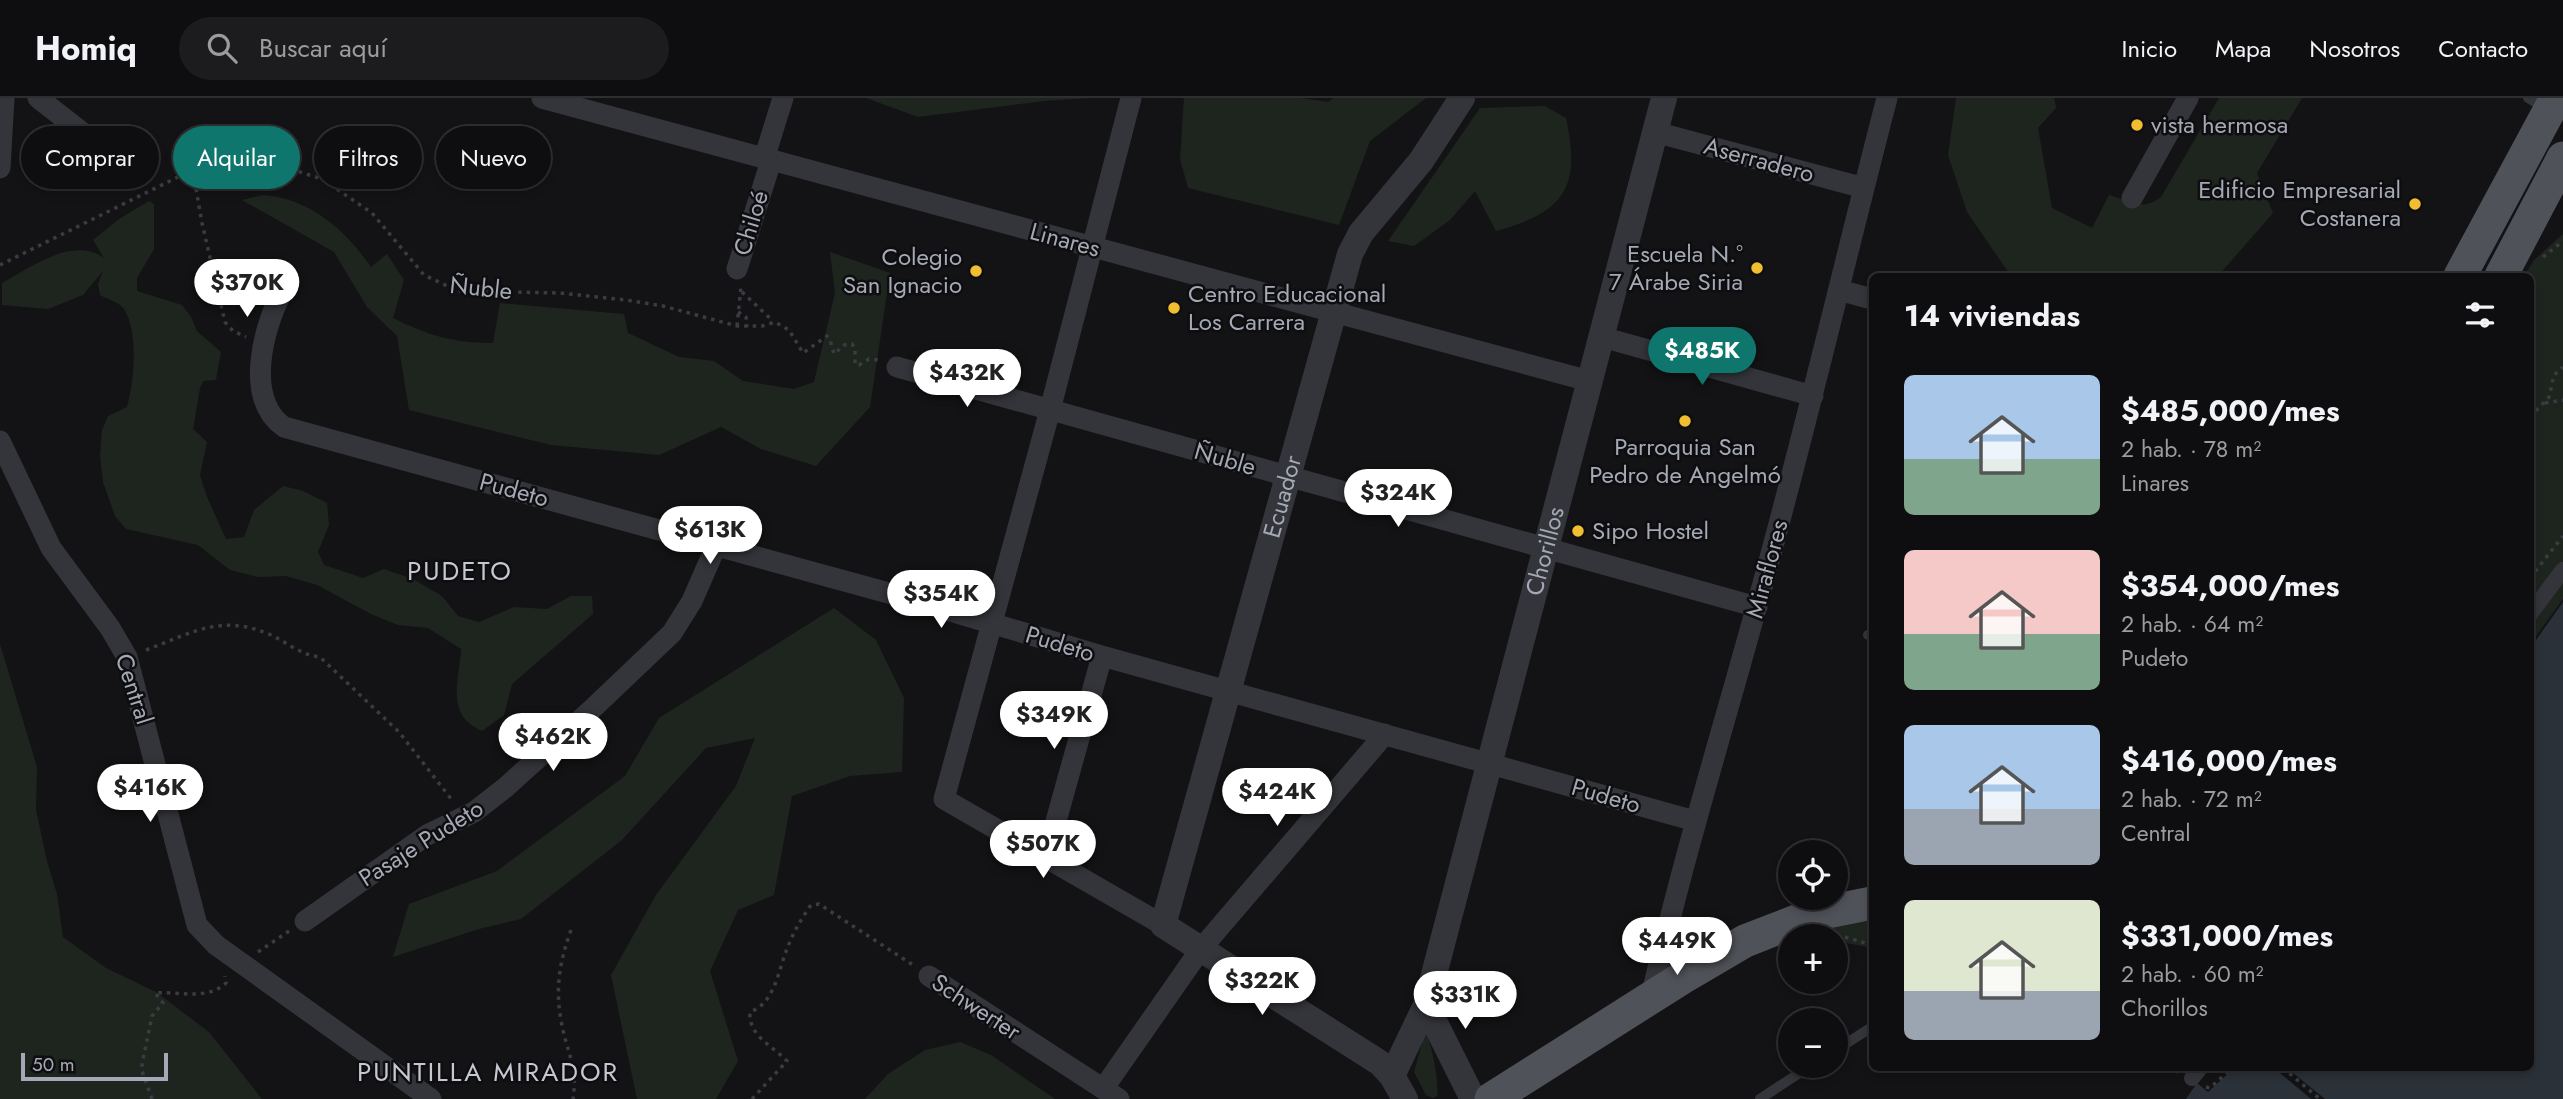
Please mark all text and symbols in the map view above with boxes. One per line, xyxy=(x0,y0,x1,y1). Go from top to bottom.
search box xyxy=(179,17,669,80)
text: Homiq xyxy=(35,25,137,72)
icon: search xyxy=(203,29,241,67)
text: Buscar aquí xyxy=(259,29,387,67)
text: Inicio xyxy=(2122,31,2177,66)
text: Mapa xyxy=(2215,31,2271,66)
text: Nosotros xyxy=(2309,31,2400,66)
text: Contacto xyxy=(2438,31,2528,66)
place label: vista hermosa xyxy=(2151,107,2288,142)
marker: vista hermosa xyxy=(2129,117,2145,133)
chip: Comprar xyxy=(21,126,159,189)
chip: Alquilar xyxy=(173,126,300,189)
chip: Filtros xyxy=(314,126,422,189)
chip: Nuevo xyxy=(436,126,551,189)
street label: Aserradero xyxy=(1700,128,1818,191)
place label: Edificio Empresarial Costanera xyxy=(2198,172,2401,235)
street label: Chiloé xyxy=(724,186,777,260)
marker: Edificio Empresarial Costanera xyxy=(2407,196,2423,212)
street label: Linares xyxy=(1026,213,1104,266)
place label: Escuela N.º 7 Árabe Siria xyxy=(1609,236,1743,299)
place label: Colegio San Ignacio xyxy=(843,239,962,302)
pin: $370K xyxy=(198,260,296,319)
marker: Escuela N.º 7 Árabe Siria xyxy=(1749,260,1765,276)
marker: Colegio San Ignacio xyxy=(968,263,984,279)
text: $370K xyxy=(210,265,284,299)
street label: Ñuble xyxy=(448,267,514,308)
place label: Centro Educacional Los Carrera xyxy=(1188,276,1386,339)
text: 14 viviendas xyxy=(1904,294,2080,337)
icon: filters xyxy=(2461,296,2499,334)
marker: Centro Educacional Los Carrera xyxy=(1166,300,1182,316)
pin: $485K xyxy=(1653,328,1751,387)
text: $485K xyxy=(1664,333,1740,367)
pin: $432K xyxy=(918,350,1016,409)
text: $432K xyxy=(929,355,1005,389)
text: $485,000/mes xyxy=(2121,389,2340,432)
icon: home xyxy=(1960,403,2044,487)
marker: Parroquia San Pedro de Angelmó xyxy=(1677,413,1693,429)
place label: Parroquia San Pedro de Angelmó xyxy=(1589,429,1781,492)
text: 2 hab. · 78 m² xyxy=(2121,432,2261,466)
street label: Ñuble xyxy=(1190,433,1260,484)
street label: Ecuador xyxy=(1254,451,1310,542)
street label: Pudeto xyxy=(476,464,553,516)
text: Linares xyxy=(2121,466,2189,500)
pin: $324K xyxy=(1349,470,1447,529)
text: $324K xyxy=(1360,475,1436,509)
street label: Chorillos xyxy=(1516,503,1573,599)
pin: $613K xyxy=(661,506,759,566)
text: $613K xyxy=(674,512,746,546)
place label: Sipo Hostel xyxy=(1592,513,1709,548)
street label: Miraflores xyxy=(1737,516,1796,622)
marker: Sipo Hostel xyxy=(1570,523,1586,539)
district label: PUDETO xyxy=(407,552,513,590)
text: $354,000/mes xyxy=(2121,564,2340,607)
pin: $354K xyxy=(892,570,990,630)
text: $354K xyxy=(903,576,979,610)
icon: home xyxy=(1960,578,2044,662)
text: 2 hab. · 64 m² xyxy=(2121,607,2263,641)
street label: Pudeto xyxy=(1021,617,1099,671)
text: Pudeto xyxy=(2121,641,2188,675)
street label: Central xyxy=(107,649,162,729)
pin: $349K xyxy=(1005,692,1103,751)
text: $349K xyxy=(1016,697,1092,731)
pin: $462K xyxy=(504,714,602,773)
text: $462K xyxy=(515,719,591,753)
text: $416,000/mes xyxy=(2121,739,2337,782)
icon: home xyxy=(1960,753,2044,837)
pin: $416K xyxy=(101,764,199,824)
pin: $424K xyxy=(1228,768,1326,828)
street label: Pudeto xyxy=(1568,769,1645,822)
text: $416K xyxy=(113,770,187,804)
text: $424K xyxy=(1238,774,1316,808)
text: 2 hab. · 72 m² xyxy=(2121,782,2262,816)
street label: Pasaje Pudeto xyxy=(352,790,490,895)
text: Central xyxy=(2121,816,2190,850)
pin: $507K xyxy=(994,820,1092,880)
text: $507K xyxy=(1006,826,1080,860)
map controls xyxy=(1778,840,1848,1078)
button: locate xyxy=(1778,840,1848,910)
text: $331,000/mes xyxy=(2121,914,2333,957)
pin: $449K xyxy=(1628,918,1726,977)
text: $449K xyxy=(1638,923,1716,957)
button: + xyxy=(1778,924,1848,994)
icon: home xyxy=(1960,928,2044,1012)
text: 2 hab. · 60 m² xyxy=(2121,957,2264,991)
pin: $322K xyxy=(1213,958,1311,1017)
text: $322K xyxy=(1225,963,1299,997)
street label: Schwerter xyxy=(925,965,1028,1049)
pin: $331K xyxy=(1416,972,1514,1031)
text: $331K xyxy=(1430,977,1500,1011)
text: Chorillos xyxy=(2121,991,2208,1025)
button: − xyxy=(1778,1008,1848,1078)
scale bar xyxy=(21,1050,168,1082)
text: 50 m xyxy=(32,1051,75,1078)
district label: PUNTILLA MIRADOR xyxy=(357,1053,619,1091)

